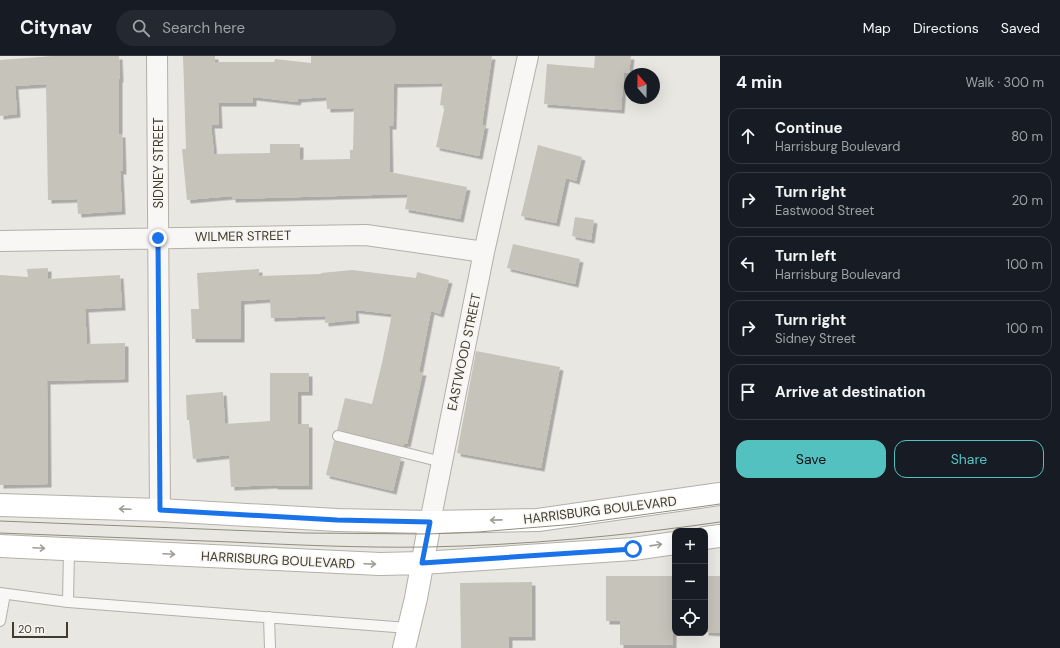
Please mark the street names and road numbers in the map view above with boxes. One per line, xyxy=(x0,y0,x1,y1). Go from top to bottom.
street label: SIDNEY STREET xyxy=(150,117,167,209)
street label: WILMER STREET xyxy=(195,227,291,245)
street label: EASTWOOD STREET xyxy=(443,292,485,412)
street label: HARRISBURG BOULEVARD xyxy=(522,492,678,528)
street label: HARRISBURG BOULEVARD xyxy=(201,547,356,573)

